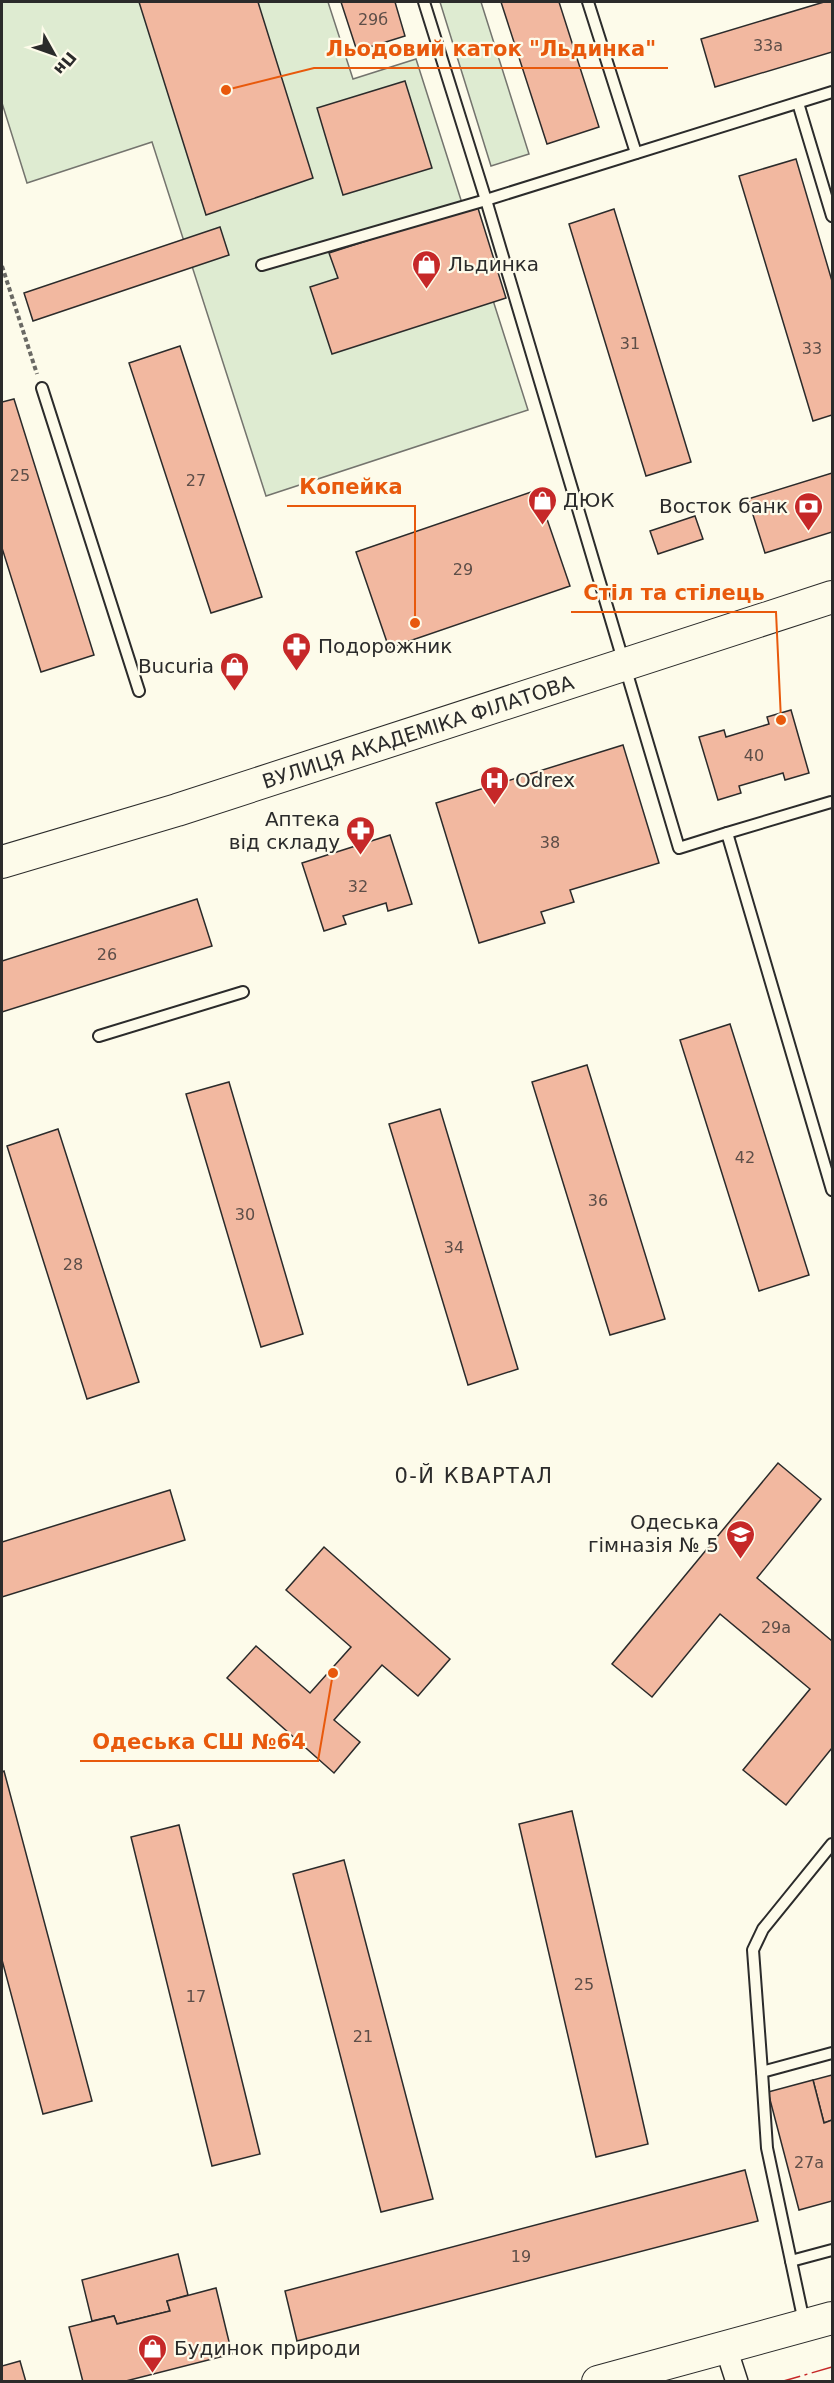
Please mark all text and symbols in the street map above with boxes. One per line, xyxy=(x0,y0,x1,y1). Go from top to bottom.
house number: 29б xyxy=(358,10,388,29)
north arrow xyxy=(24,24,84,84)
callout: Льодовий каток "Льдинка" xyxy=(314,29,668,68)
house number: 33а xyxy=(753,36,783,55)
text: Льодовий каток "Льдинка" xyxy=(326,37,656,61)
text: Пн xyxy=(50,48,80,79)
shop icon: Льдинка xyxy=(411,248,443,290)
place label: Льдинка xyxy=(448,252,539,276)
house number: 31 xyxy=(620,334,640,353)
house number: 33 xyxy=(802,339,822,358)
house number: 25 xyxy=(10,466,30,485)
callout: Копейка xyxy=(287,467,415,506)
house number: 27 xyxy=(186,471,206,490)
text: Копейка xyxy=(299,475,403,499)
shop icon: ДЮК xyxy=(526,484,558,526)
place label: ДЮК xyxy=(563,488,614,512)
bank icon: Восток банк xyxy=(793,490,825,532)
place label: Восток банк xyxy=(659,494,788,518)
house number: 29 xyxy=(453,560,473,579)
callout: Стіл та стілець xyxy=(571,573,776,612)
text: Стіл та стілець xyxy=(583,581,765,605)
pharmacy icon: Подорожник xyxy=(281,630,313,672)
place label: Подорожник xyxy=(318,634,452,658)
shop icon: Bucuria xyxy=(219,650,251,692)
place label: Bucuria xyxy=(138,654,214,678)
street label: ВУЛИЦЯ АКАДЕМІКА ФІЛАТОВА xyxy=(259,670,577,794)
house number: 40 xyxy=(744,746,764,765)
hospital icon: Odrex xyxy=(478,764,510,806)
place label: Odrex xyxy=(515,768,575,792)
place label: Аптека від складу xyxy=(229,807,340,854)
pharmacy icon: Аптека від складу xyxy=(345,814,377,856)
house number: 38 xyxy=(540,833,560,852)
house number: 32 xyxy=(348,877,368,896)
house number: 26 xyxy=(97,945,117,964)
house number: 42 xyxy=(735,1148,755,1167)
house number: 36 xyxy=(588,1191,608,1210)
house number: 30 xyxy=(235,1205,255,1224)
house number: 34 xyxy=(444,1238,464,1257)
house number: 28 xyxy=(63,1255,83,1274)
district label: 0-Й КВАРТАЛ xyxy=(394,1463,554,1488)
place label: Одеська гімназія № 5 xyxy=(588,1510,719,1557)
school or university icon: Одеська гімназія № 5 xyxy=(724,1518,756,1560)
house number: 29а xyxy=(761,1618,791,1637)
callout: Одеська СШ №64 xyxy=(80,1722,318,1761)
text: Одеська СШ №64 xyxy=(92,1730,306,1754)
house number: 25 xyxy=(574,1975,594,1994)
house number: 17 xyxy=(186,1987,206,2006)
house number: 21 xyxy=(353,2027,373,2046)
house number: 27а xyxy=(794,2153,824,2172)
house number: 19 xyxy=(511,2247,531,2266)
shop icon: Будинок природи xyxy=(137,2332,169,2374)
place label: Будинок природи xyxy=(174,2336,361,2360)

